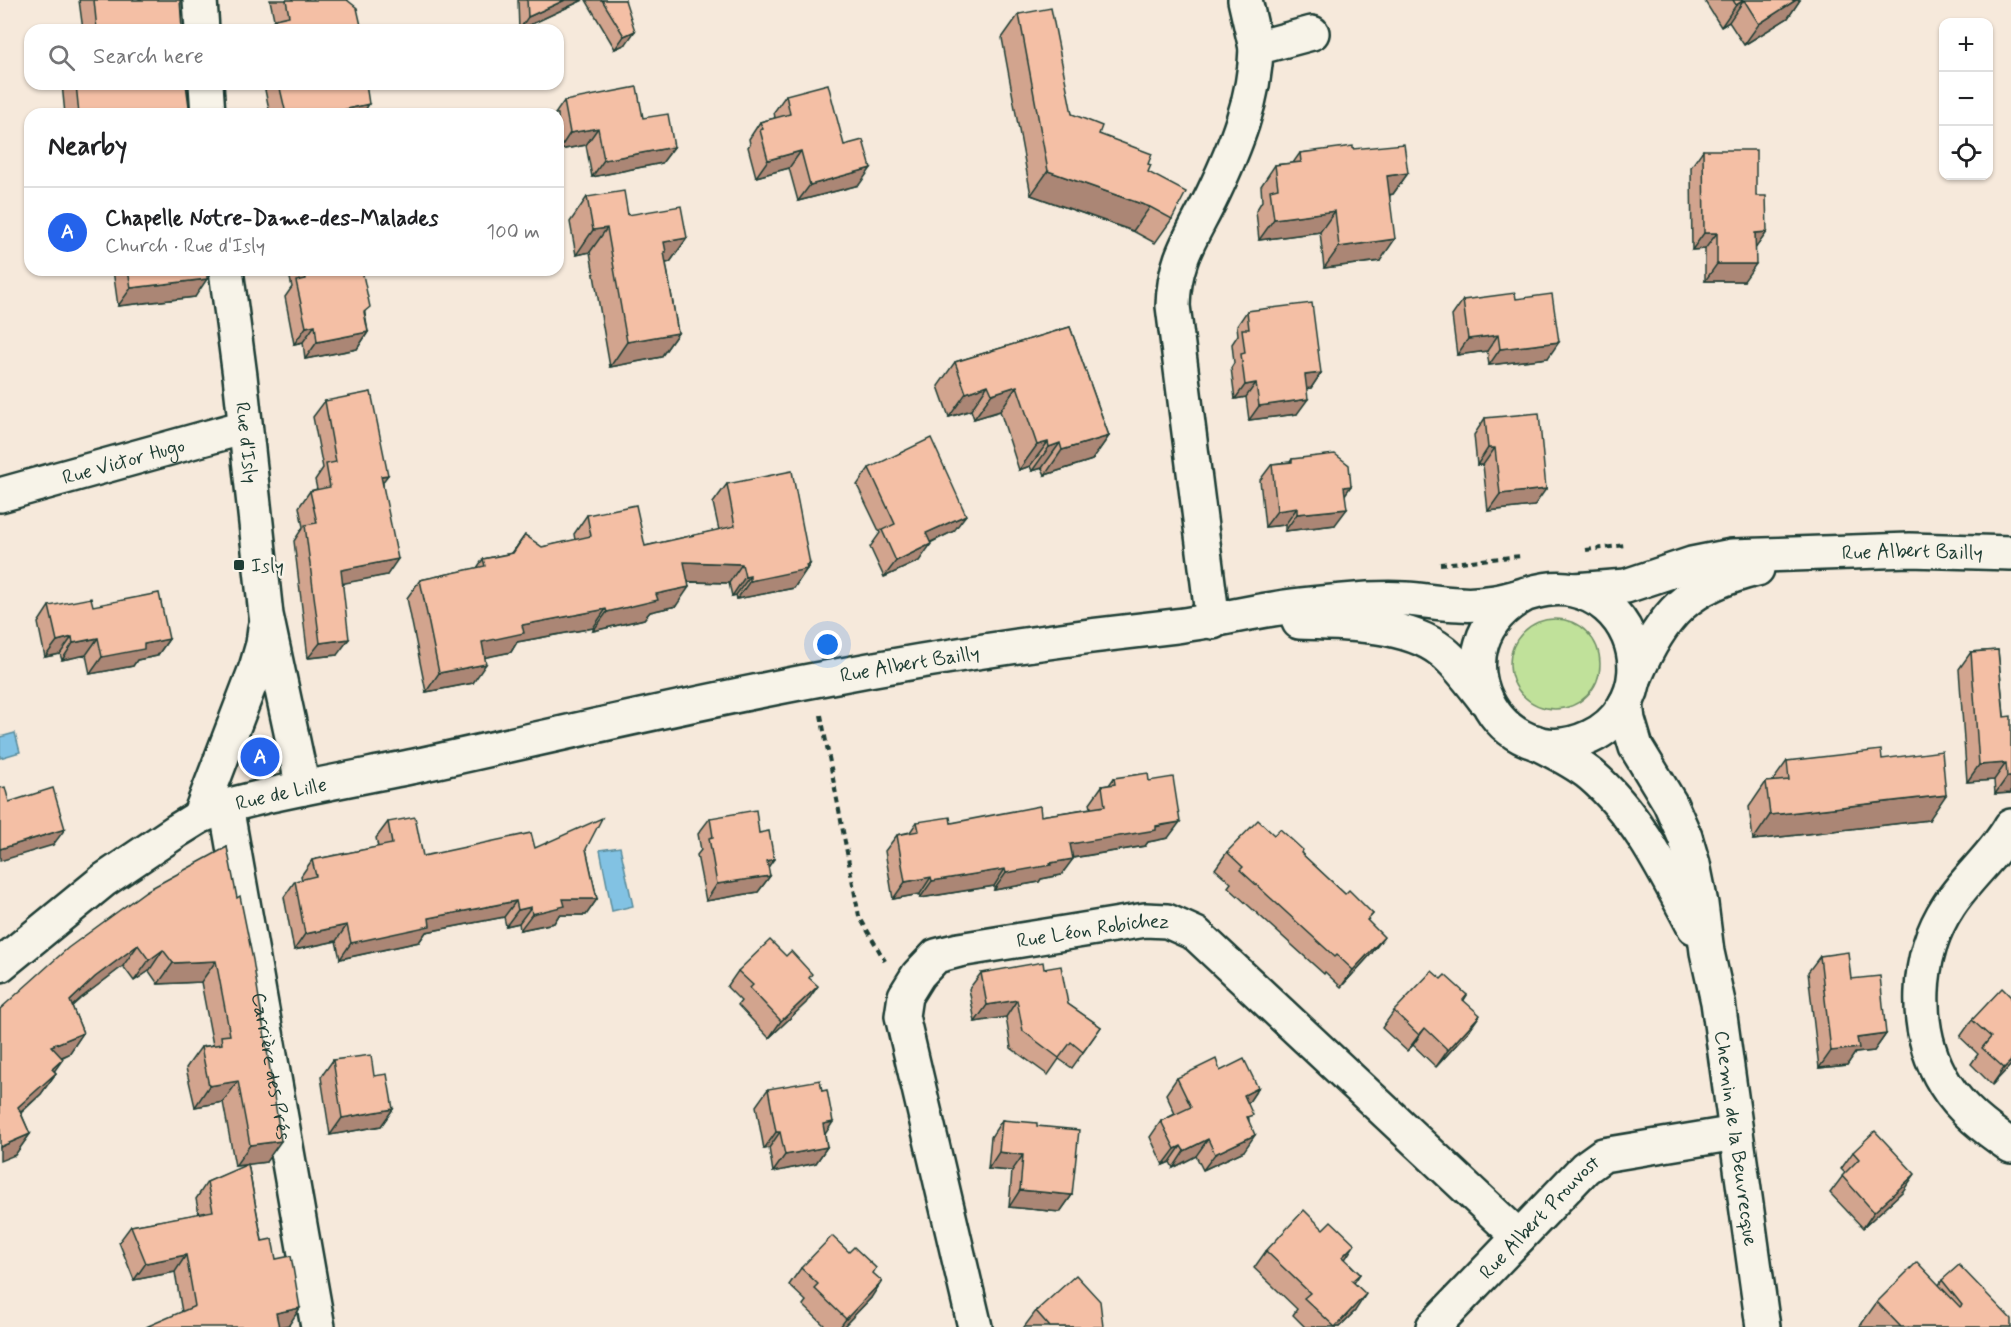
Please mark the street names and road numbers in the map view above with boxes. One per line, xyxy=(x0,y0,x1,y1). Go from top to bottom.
street label: Rue d'Isly xyxy=(228,401,264,485)
street label: Rue Victor Hugo xyxy=(59,432,188,492)
street label: Rue Albert Bailly xyxy=(1841,538,1983,567)
street label: Rue Albert Bailly xyxy=(838,640,982,690)
street label: Rue de Lille xyxy=(233,772,329,818)
street label: Rue Léon Robichez xyxy=(1015,907,1170,956)
street label: Carrière des Prés xyxy=(244,990,297,1142)
street label: Chemin de la Beuvrecque xyxy=(1707,1029,1764,1248)
street label: Rue Albert Prouvost xyxy=(1474,1150,1606,1286)

